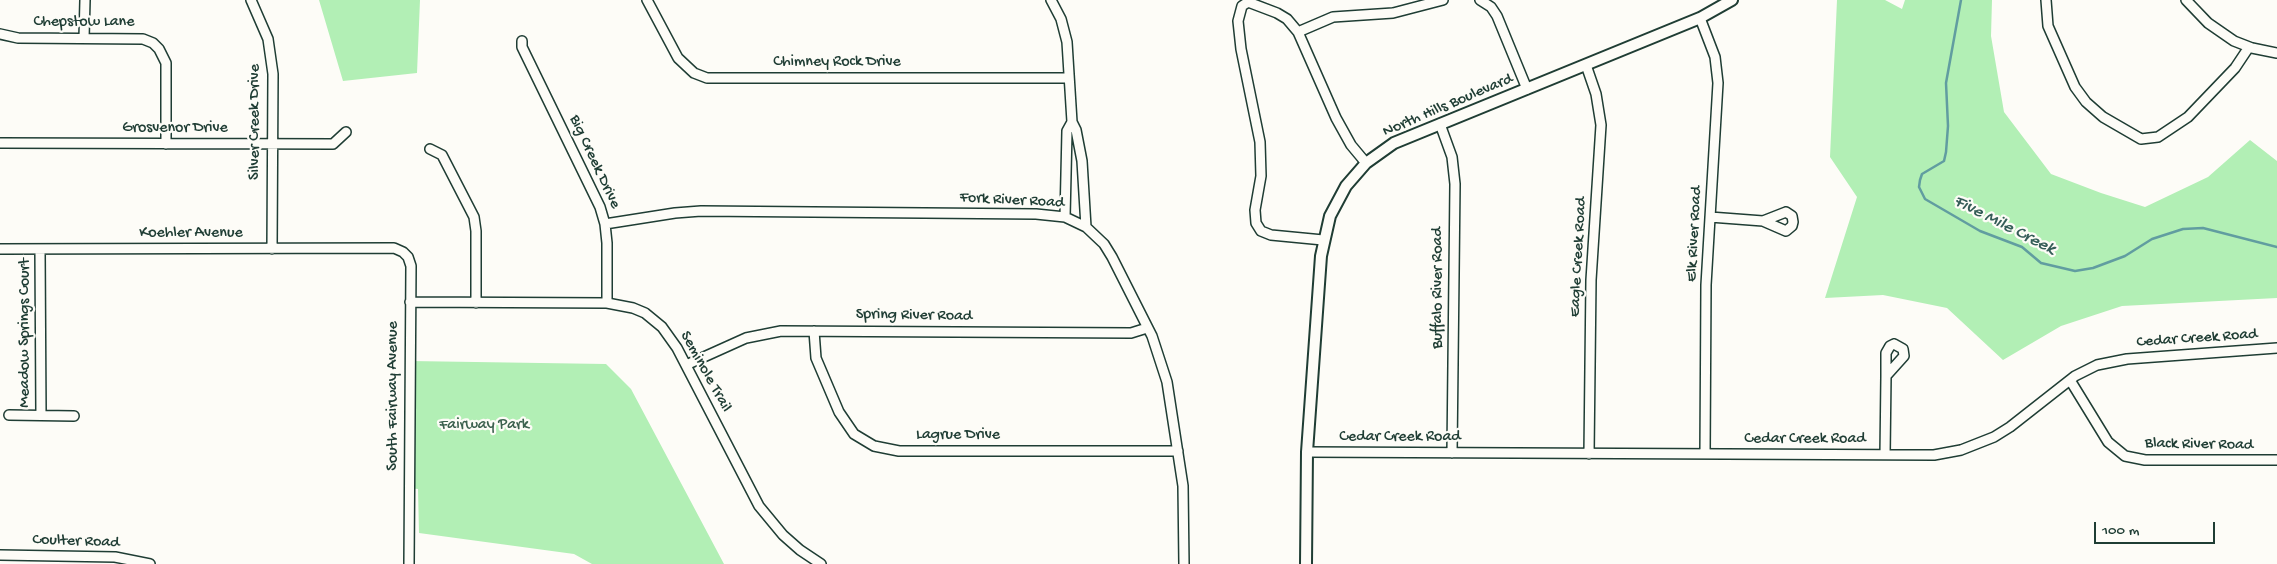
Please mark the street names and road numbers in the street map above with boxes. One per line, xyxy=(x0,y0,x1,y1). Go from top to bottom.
street label: Chepstow Lane xyxy=(34,13,134,33)
street label: Chimney Rock Drive xyxy=(773,53,901,73)
street label: Silver Creek Drive xyxy=(246,64,266,180)
street label: North Hills Boulevard xyxy=(1380,70,1516,142)
street label: Big Creek Drive xyxy=(564,112,624,212)
street label: Grosvenor Drive xyxy=(122,119,228,139)
street label: Elk River Road xyxy=(1683,186,1707,282)
street label: Fork River Road xyxy=(959,189,1065,213)
street label: Eagle Creek Road xyxy=(1566,196,1592,318)
street label: Koehler Avenue xyxy=(139,224,243,244)
street label: Buffalo River Road xyxy=(1429,227,1449,349)
street label: Meadow Springs Court xyxy=(16,258,36,408)
street label: Spring River Road xyxy=(856,305,972,327)
street label: South Fairway Avenue xyxy=(384,321,404,471)
street label: Cedar Creek Road xyxy=(2136,325,2258,353)
street label: Seminole Trail xyxy=(675,328,735,416)
street label: Lagrue Drive xyxy=(916,426,1000,446)
street label: Cedar Creek Road xyxy=(1339,428,1461,448)
street label: Cedar Creek Road xyxy=(1744,430,1866,450)
street label: Black River Road xyxy=(2145,434,2253,456)
street label: Coulter Road xyxy=(32,531,120,553)

